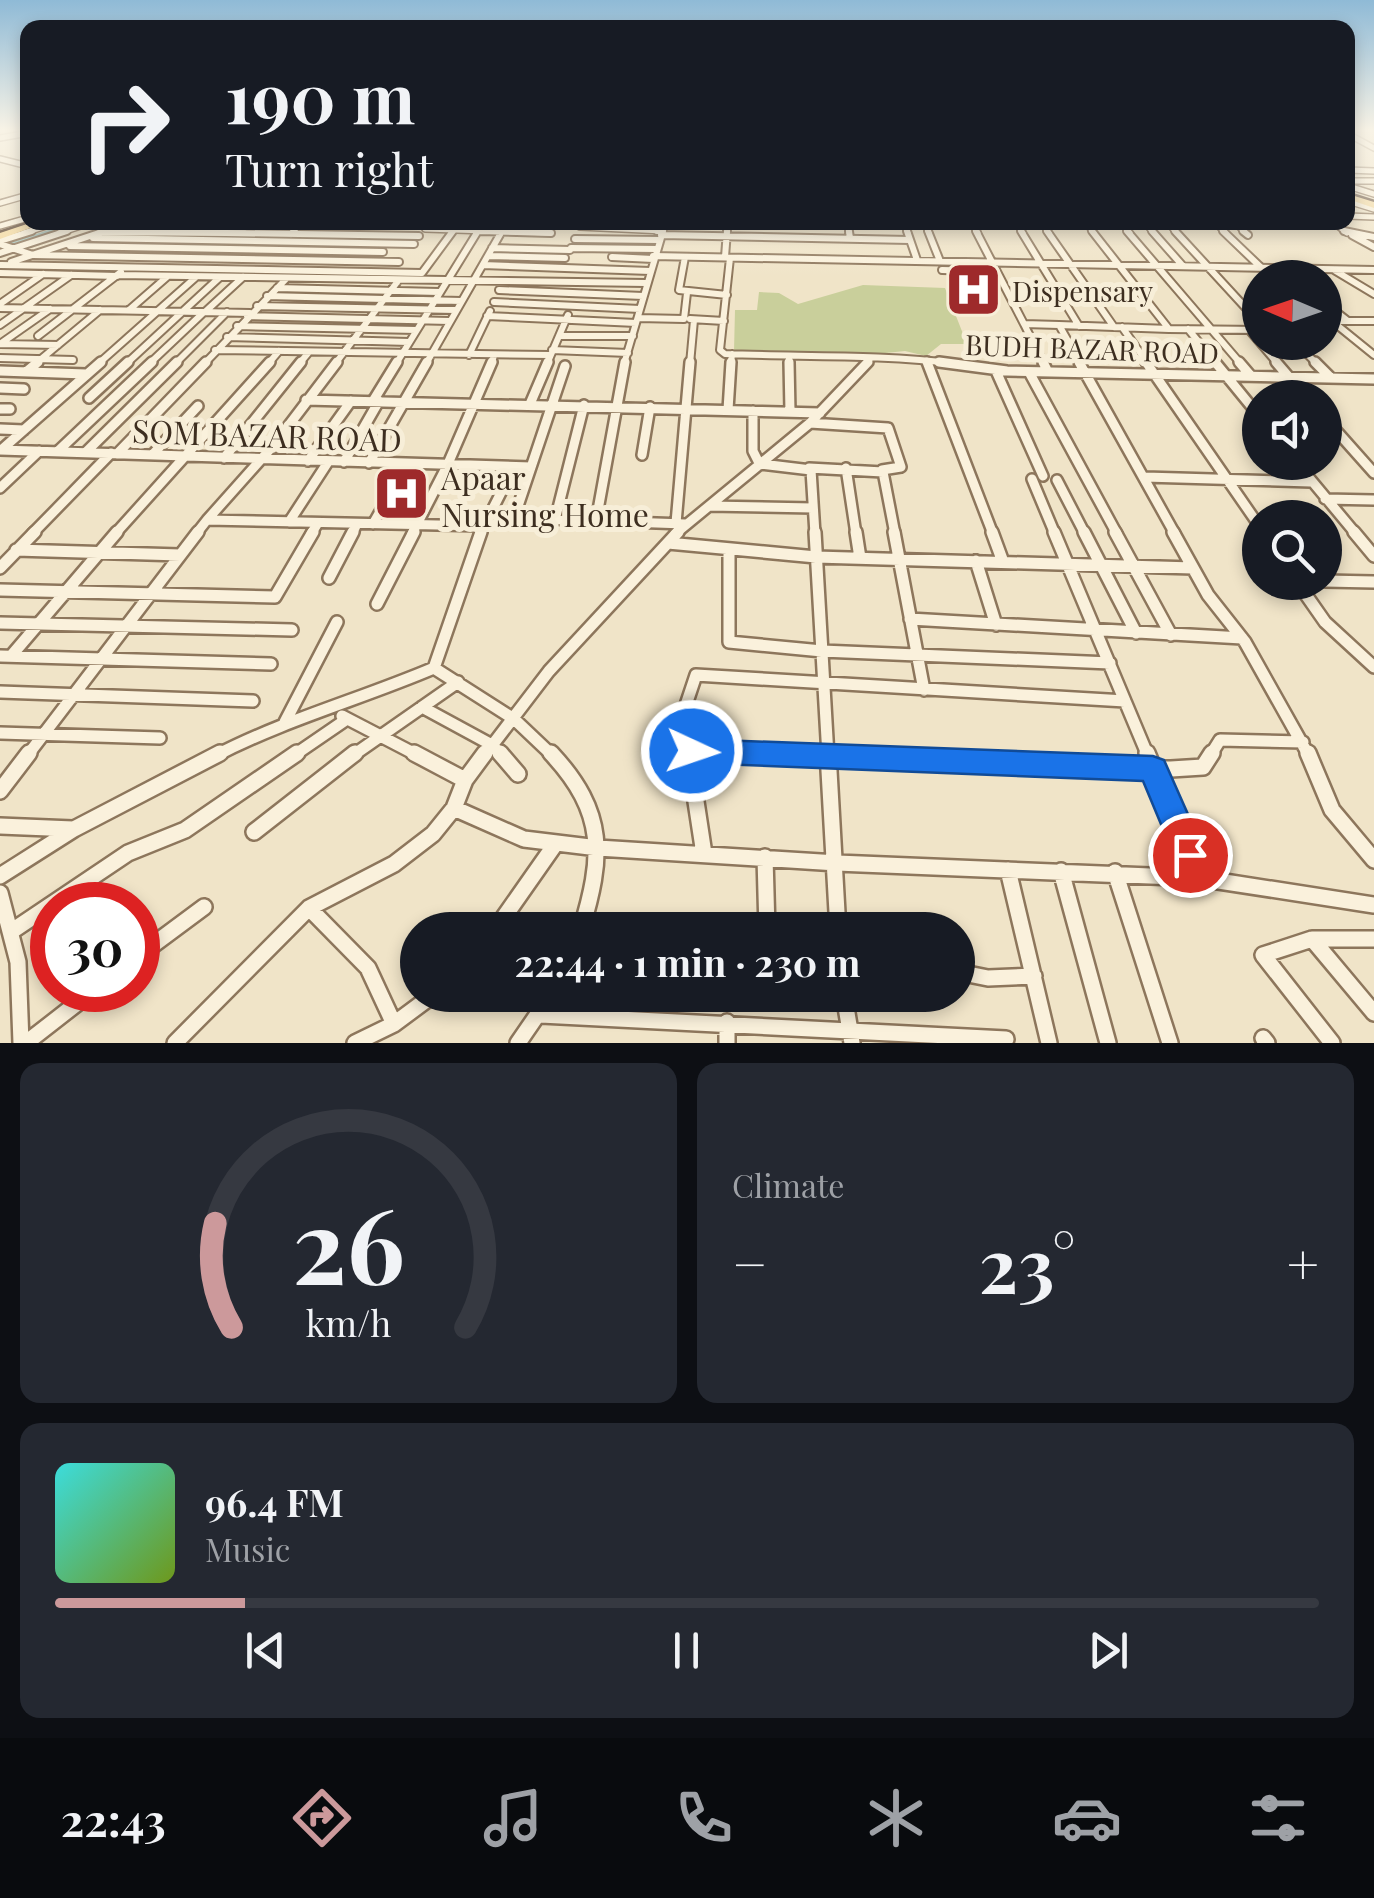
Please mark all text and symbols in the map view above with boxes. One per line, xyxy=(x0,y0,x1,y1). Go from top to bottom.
text: 190 m xyxy=(225,48,415,142)
icon: right xyxy=(60,60,190,190)
text: Turn right xyxy=(225,138,433,198)
hospital icon: Dispensary xyxy=(943,260,1003,320)
north arrow xyxy=(1242,260,1342,360)
map controls xyxy=(1242,260,1342,600)
place label: Dispensary xyxy=(1012,272,1153,309)
street label: BUDH BAZAR ROAD xyxy=(965,325,1219,371)
button: sound xyxy=(1242,380,1342,480)
street label: SOM BAZAR ROAD xyxy=(131,408,403,460)
place label: Apaar Nursing Home xyxy=(440,455,649,535)
hospital icon: Apaar Nursing Home xyxy=(372,464,432,524)
button: search xyxy=(1242,500,1342,600)
position arrow xyxy=(640,699,744,803)
pin xyxy=(1148,813,1233,898)
icon: arrive xyxy=(1163,828,1218,883)
speed limit sign: 30 xyxy=(30,882,160,1012)
text: 22:44 · 1 min · 230 m xyxy=(514,936,861,987)
text: Climate xyxy=(732,1163,844,1206)
text: 26 xyxy=(292,1172,405,1311)
text: 23° xyxy=(979,1212,1076,1312)
text: − xyxy=(732,1225,768,1299)
text: + xyxy=(1287,1225,1319,1299)
text: km/h xyxy=(306,1298,391,1346)
text: 96.4 FM xyxy=(205,1476,344,1527)
text: Music xyxy=(205,1527,290,1570)
icon: previous xyxy=(238,1623,293,1678)
icon: pause xyxy=(659,1623,714,1678)
icon: next xyxy=(1081,1623,1136,1678)
icon: directions xyxy=(287,1783,357,1853)
icon: music xyxy=(478,1783,548,1853)
icon: phone xyxy=(669,1783,739,1853)
icon: climate xyxy=(861,1783,931,1853)
icon: car xyxy=(1052,1783,1122,1853)
icon: filters xyxy=(1243,1783,1313,1853)
text: 22:43 xyxy=(61,1788,166,1848)

